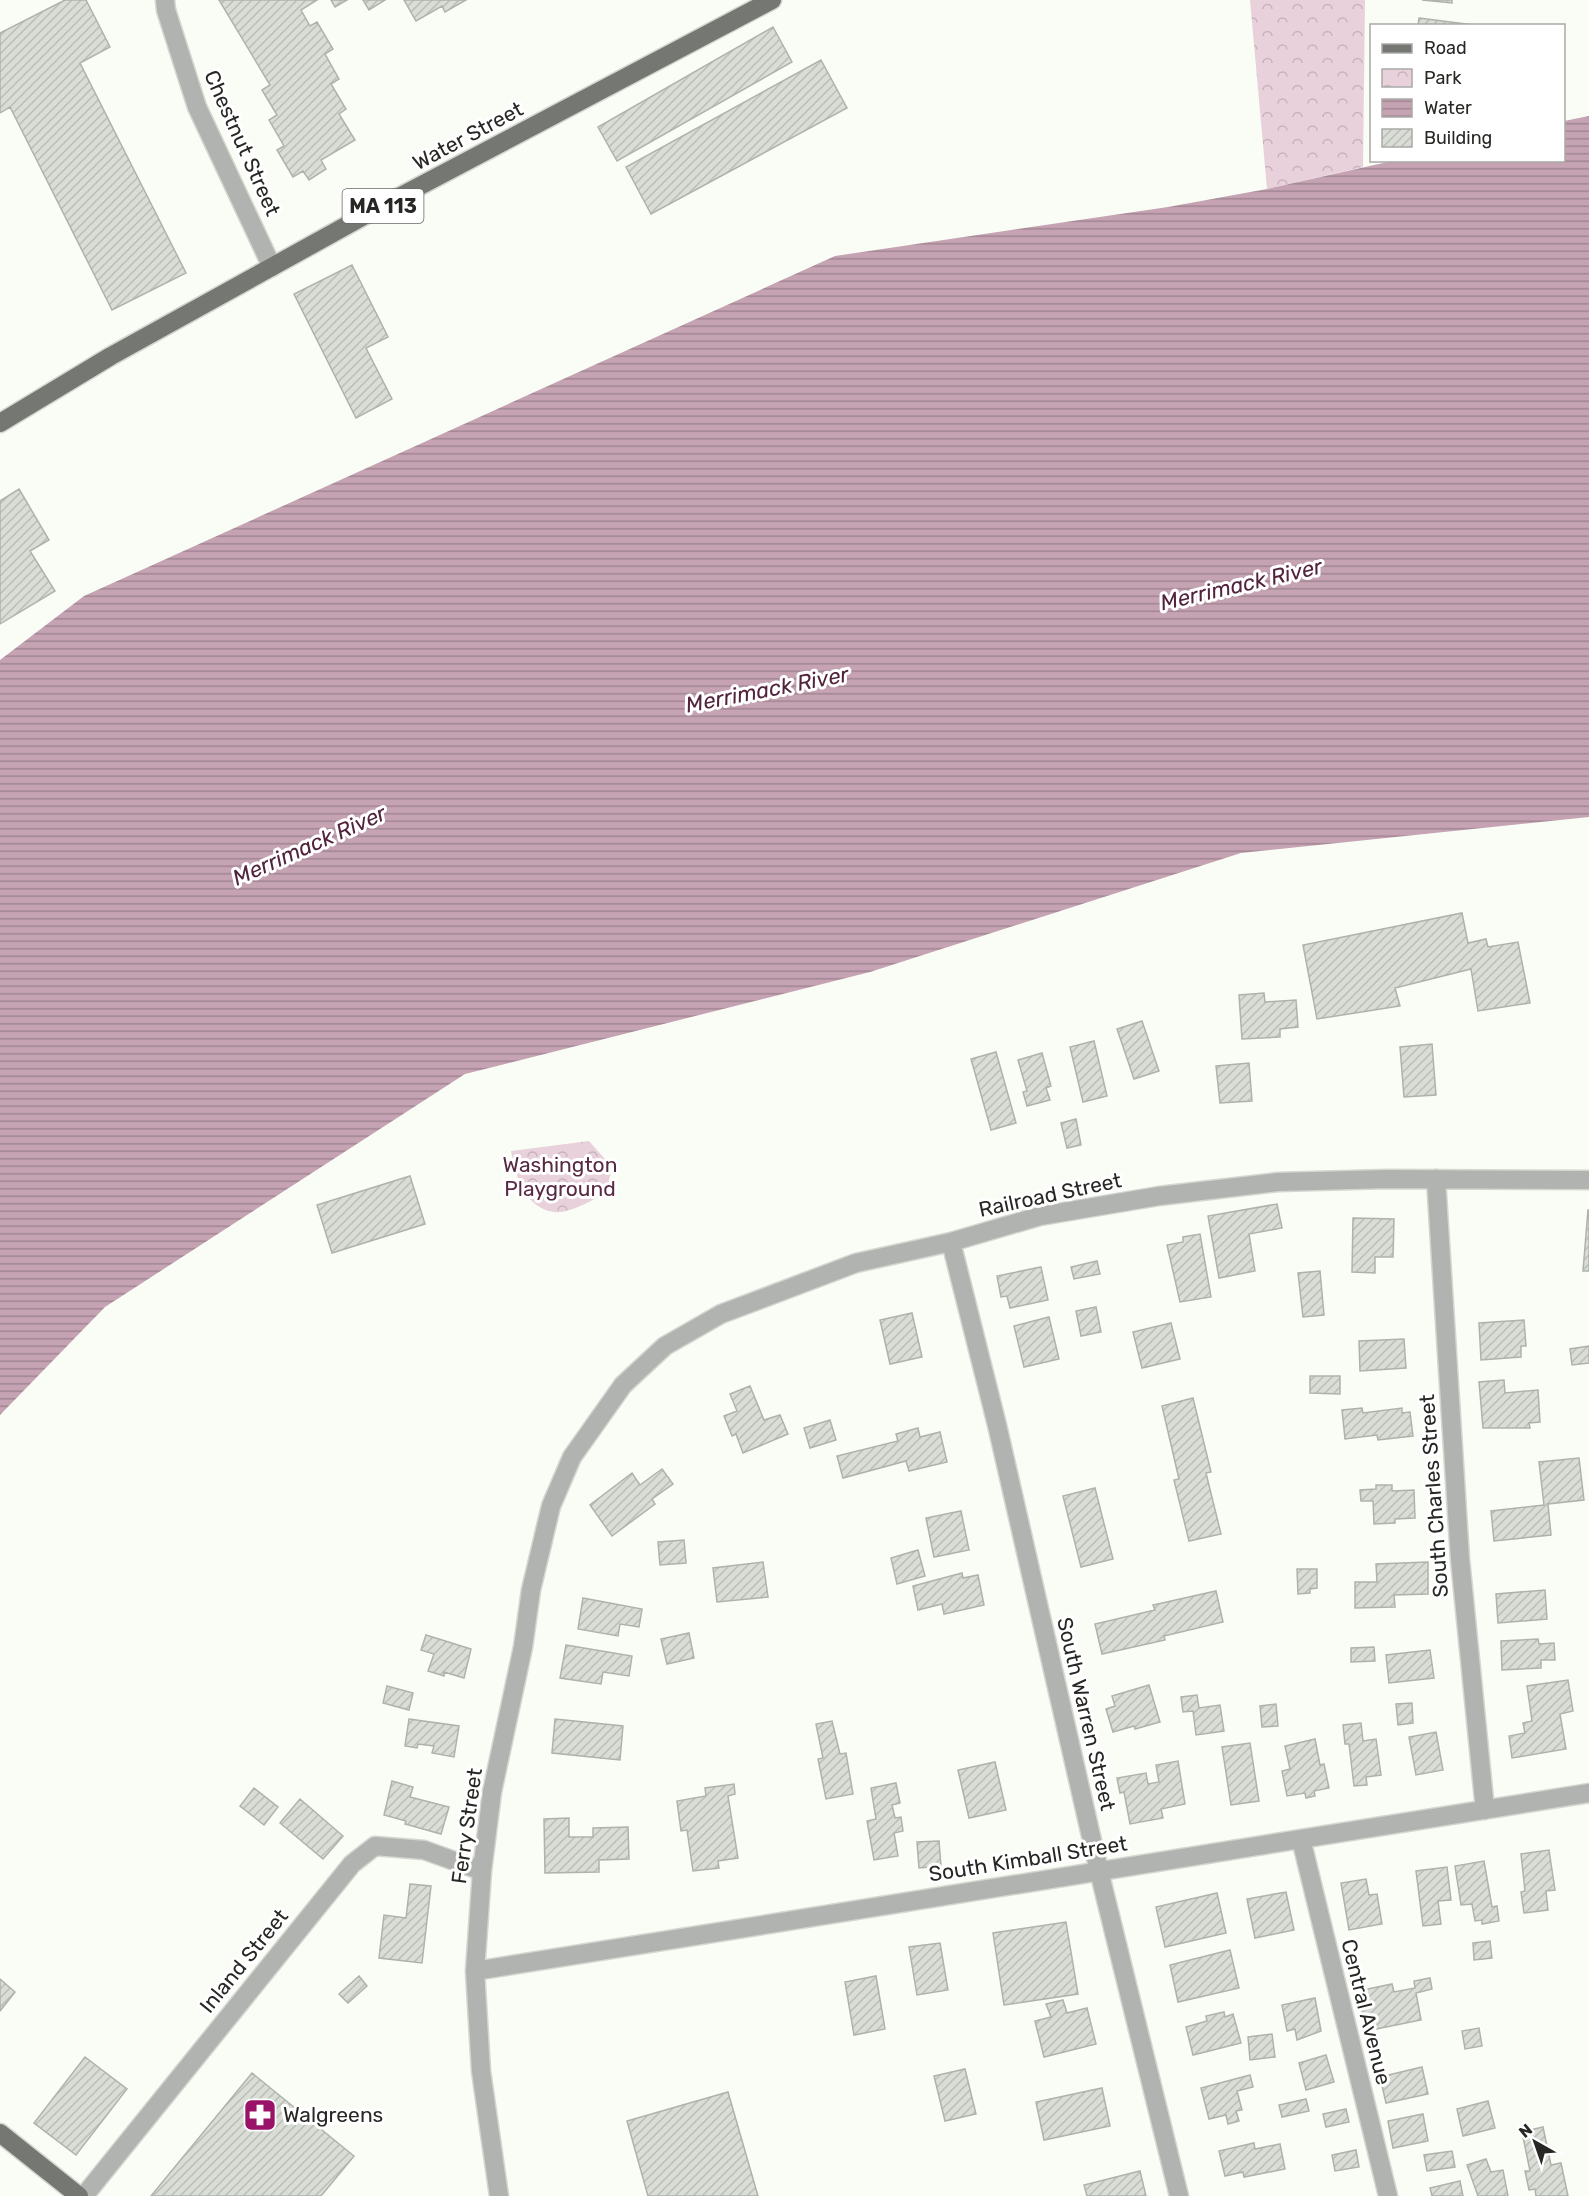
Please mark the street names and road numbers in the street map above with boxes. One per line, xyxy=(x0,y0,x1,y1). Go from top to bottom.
street label: Chestnut Street xyxy=(199,66,286,220)
street label: Water Street xyxy=(408,96,527,175)
road number: MA 113 xyxy=(342,189,424,223)
street label: Railroad Street xyxy=(976,1167,1124,1222)
street label: South Charles Street xyxy=(1414,1394,1453,1599)
street label: South Warren Street xyxy=(1052,1615,1121,1813)
street label: Ferry Street xyxy=(446,1766,487,1885)
street label: South Kimball Street xyxy=(927,1830,1129,1887)
street label: Inland Street xyxy=(194,1904,293,2018)
street label: Central Avenue xyxy=(1336,1936,1397,2087)

